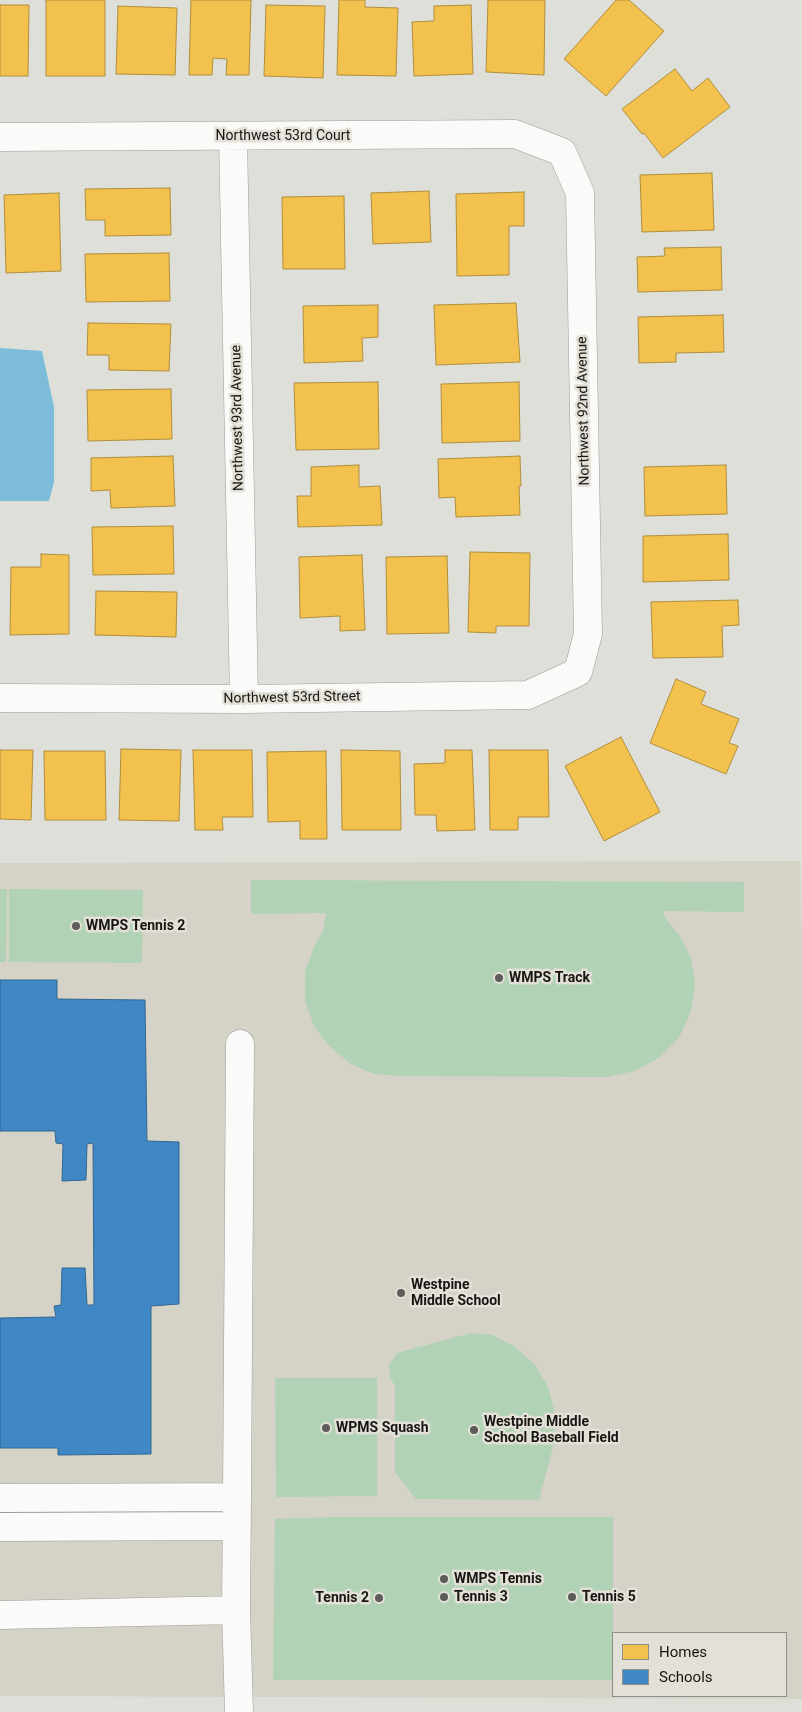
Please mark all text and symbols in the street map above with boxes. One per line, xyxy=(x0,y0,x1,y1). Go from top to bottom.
street label: Northwest 53rd Court xyxy=(216,128,350,144)
street label: Northwest 92nd Avenue xyxy=(574,336,594,486)
street label: Northwest 93rd Avenue xyxy=(228,345,248,491)
street label: Northwest 53rd Street xyxy=(223,688,361,708)
place label: WMPS Tennis 2 xyxy=(86,918,185,934)
marker: WMPS Tennis 2 xyxy=(70,920,82,932)
place label: WMPS Track xyxy=(509,970,590,986)
marker: WMPS Track xyxy=(493,972,505,984)
place label: Westpine Middle School xyxy=(411,1277,501,1310)
marker: Westpine Middle School xyxy=(395,1287,407,1299)
place label: Westpine Middle School Baseball Field xyxy=(484,1414,619,1446)
place label: WPMS Squash xyxy=(336,1420,429,1436)
marker: WPMS Squash xyxy=(320,1422,332,1434)
marker: Westpine Middle School Baseball Field xyxy=(468,1424,480,1436)
place label: WMPS Tennis xyxy=(454,1571,542,1587)
marker: WMPS Tennis xyxy=(438,1573,450,1585)
place label: Tennis 3 xyxy=(454,1589,508,1605)
place label: Tennis 5 xyxy=(582,1589,636,1605)
place label: Tennis 2 xyxy=(315,1590,369,1606)
marker: Tennis 3 xyxy=(438,1591,450,1603)
marker: Tennis 5 xyxy=(566,1591,578,1603)
marker: Tennis 2 xyxy=(373,1592,385,1604)
legend xyxy=(612,1632,787,1697)
text: Homes xyxy=(659,1643,707,1661)
text: Schools xyxy=(659,1668,713,1686)

